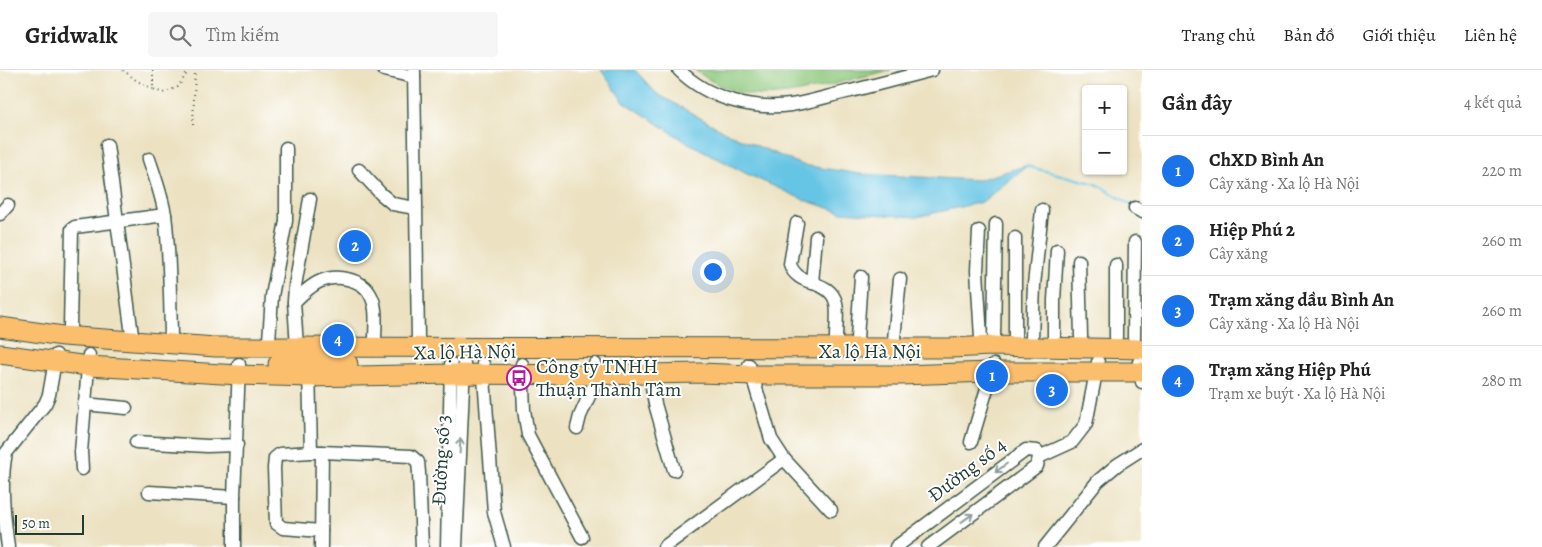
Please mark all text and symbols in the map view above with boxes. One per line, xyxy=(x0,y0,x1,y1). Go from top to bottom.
search box xyxy=(148,12,498,57)
text: Gridwalk xyxy=(25,19,118,51)
icon: search xyxy=(166,21,194,49)
text: Tìm kiếm xyxy=(206,22,280,48)
text: Trang chủ xyxy=(1181,23,1255,47)
text: Bản đồ xyxy=(1283,23,1335,47)
text: Giới thiệu xyxy=(1363,23,1436,47)
text: Liên hệ xyxy=(1464,23,1517,47)
map controls xyxy=(1082,85,1127,175)
button: + xyxy=(1082,85,1127,130)
text: Gần đây xyxy=(1162,89,1232,117)
text: 4 kết quả xyxy=(1464,92,1522,114)
button: − xyxy=(1082,130,1127,175)
text: ChXD Bình An xyxy=(1209,147,1324,173)
text: 1 xyxy=(1175,160,1181,182)
text: 220 m xyxy=(1482,160,1522,182)
text: Cây xăng · Xa lộ Hà Nội xyxy=(1209,173,1360,195)
text: Hiệp Phú 2 xyxy=(1209,217,1295,243)
pin: 2 xyxy=(339,227,371,265)
text: 2 xyxy=(1174,230,1182,252)
text: 260 m xyxy=(1482,230,1522,252)
text: Cây xăng xyxy=(1209,243,1268,265)
your location xyxy=(700,259,726,285)
text: Trạm xăng dầu Bình An xyxy=(1209,287,1394,313)
text: 3 xyxy=(1175,300,1181,322)
text: 260 m xyxy=(1482,300,1522,322)
text: Cây xăng · Xa lộ Hà Nội xyxy=(1209,313,1360,335)
pin: 4 xyxy=(322,321,354,359)
street label: Xa lộ Hà Nội xyxy=(413,338,517,366)
street label: Xa lộ Hà Nội xyxy=(819,338,921,365)
place label: Công ty TNHH Thuận Thành Tâm xyxy=(536,353,682,403)
pin: 1 xyxy=(976,357,1008,395)
text: Trạm xăng Hiệp Phú xyxy=(1209,357,1371,383)
bus stop icon: Công ty TNHH Thuận Thành Tâm xyxy=(506,365,532,391)
text: 4 xyxy=(1174,370,1182,392)
text: 280 m xyxy=(1482,370,1522,392)
pin: 3 xyxy=(1036,371,1068,409)
text: Trạm xe buýt · Xa lộ Hà Nội xyxy=(1209,383,1386,405)
street label: Đường số 3 xyxy=(425,414,457,506)
street label: Đường số 4 xyxy=(922,432,1012,508)
one-way arrow xyxy=(455,438,465,454)
one-way arrow xyxy=(995,463,1008,474)
scale bar xyxy=(15,512,84,535)
one-way arrow xyxy=(960,513,974,523)
text: 50 m xyxy=(22,514,50,533)

